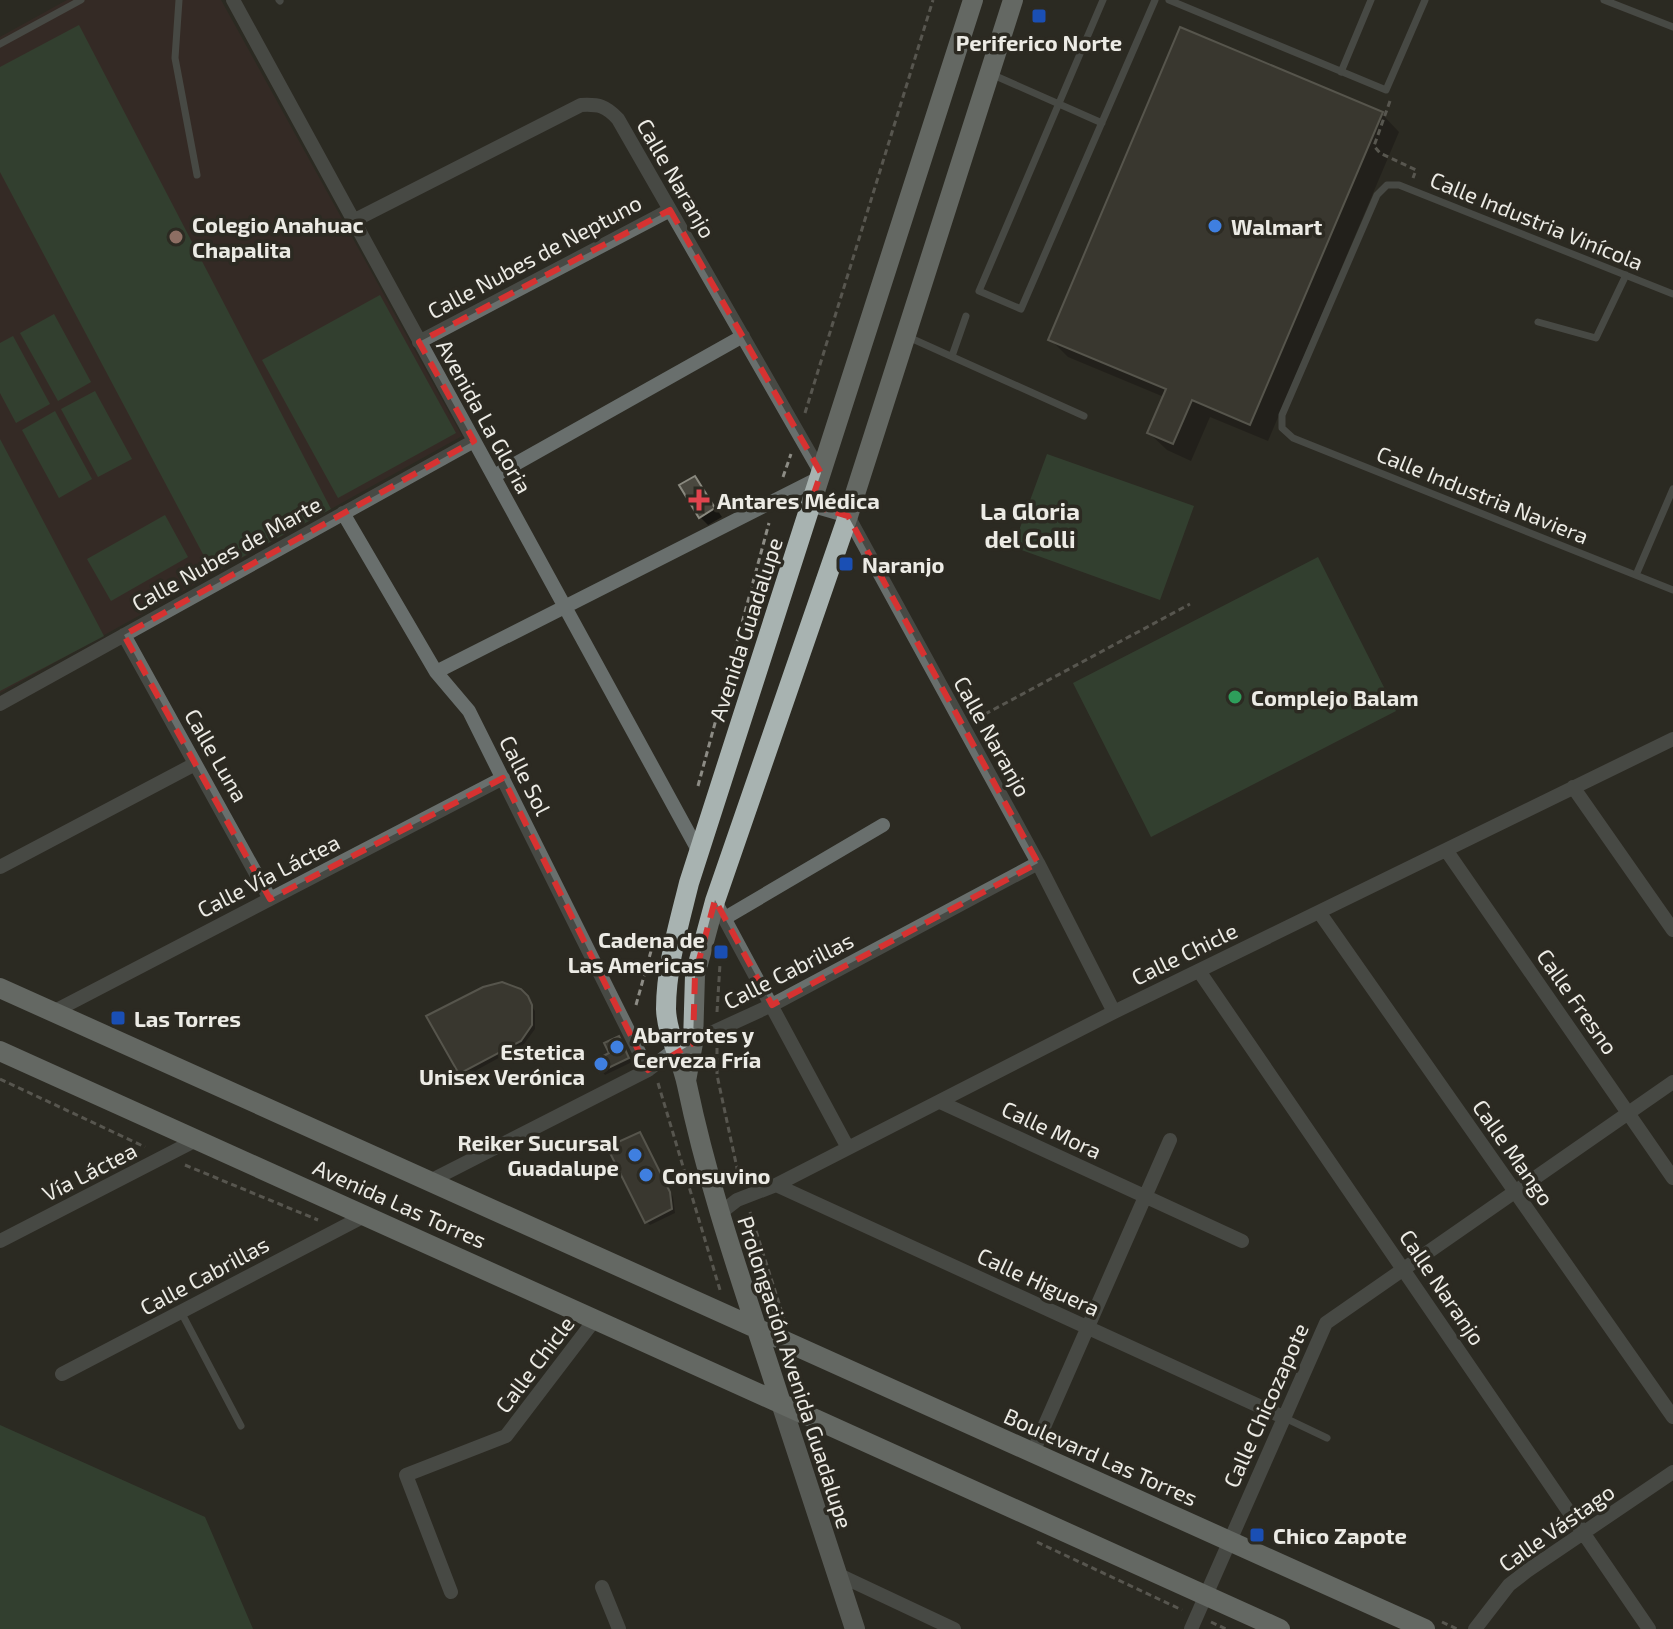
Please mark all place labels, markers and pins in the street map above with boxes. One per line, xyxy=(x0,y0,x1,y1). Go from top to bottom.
marker: Periferico Norte xyxy=(1030,7,1048,25)
place label: Periferico Norte xyxy=(956,29,1122,55)
place label: Colegio Anahuac Chapalita xyxy=(192,211,364,262)
place label: Walmart xyxy=(1231,213,1322,239)
marker: Walmart xyxy=(1206,217,1224,235)
marker: Colegio Anahuac Chapalita xyxy=(167,228,185,246)
place label: Antares Médica xyxy=(717,487,880,513)
marker: Antares Médica xyxy=(688,489,710,511)
place label: Naranjo xyxy=(862,551,945,577)
marker: Naranjo xyxy=(837,555,855,573)
place label: Complejo Balam xyxy=(1251,684,1419,710)
marker: Complejo Balam xyxy=(1226,688,1244,706)
place label: Cadena de Las Americas xyxy=(568,926,705,977)
marker: Cadena de Las Americas xyxy=(712,943,730,961)
place label: Las Torres xyxy=(134,1005,241,1031)
marker: Las Torres xyxy=(109,1009,127,1027)
place label: Abarrotes y Cerveza Fría xyxy=(633,1021,761,1072)
place label: Estetica Unisex Verónica xyxy=(419,1038,585,1089)
marker: Abarrotes y Cerveza Fría xyxy=(608,1038,626,1056)
marker: Estetica Unisex Verónica xyxy=(592,1055,610,1073)
place label: Reiker Sucursal Guadalupe xyxy=(457,1129,620,1180)
marker: Reiker Sucursal Guadalupe xyxy=(626,1146,644,1164)
place label: Consuvino xyxy=(662,1162,771,1188)
marker: Consuvino xyxy=(637,1166,655,1184)
place label: Chico Zapote xyxy=(1273,1522,1407,1548)
marker: Chico Zapote xyxy=(1248,1526,1266,1544)

